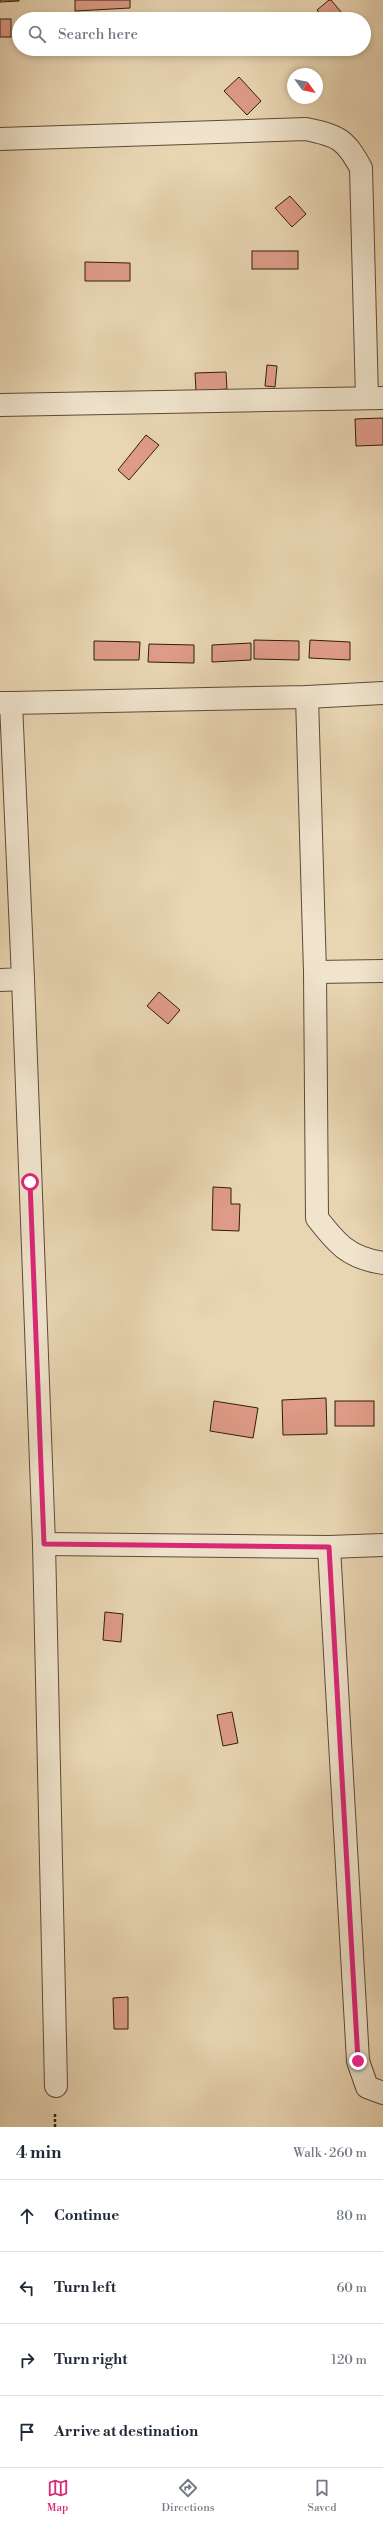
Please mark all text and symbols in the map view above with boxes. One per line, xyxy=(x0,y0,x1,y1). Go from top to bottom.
search box xyxy=(12,12,371,56)
icon: search xyxy=(26,23,48,45)
text: Search here xyxy=(58,25,138,44)
north arrow xyxy=(287,68,323,104)
route start xyxy=(21,1173,39,1191)
route end xyxy=(349,2052,367,2070)
text: 4 min xyxy=(16,2142,61,2164)
text: Walk · 260 m xyxy=(293,2145,367,2161)
icon: ahead xyxy=(16,2205,38,2227)
text: Continue xyxy=(54,2206,119,2225)
text: 80 m xyxy=(336,2208,367,2224)
icon: left xyxy=(16,2277,38,2299)
text: Turn left xyxy=(54,2278,116,2297)
text: 60 m xyxy=(336,2280,367,2296)
icon: right xyxy=(16,2349,38,2371)
text: Turn right xyxy=(54,2350,128,2369)
text: 120 m xyxy=(331,2352,367,2368)
icon: arrive xyxy=(16,2421,38,2443)
text: Arrive at destination xyxy=(54,2422,198,2441)
tab: Map xyxy=(47,2477,69,2515)
tab: Directions xyxy=(162,2477,215,2515)
tab: Saved xyxy=(308,2477,336,2515)

